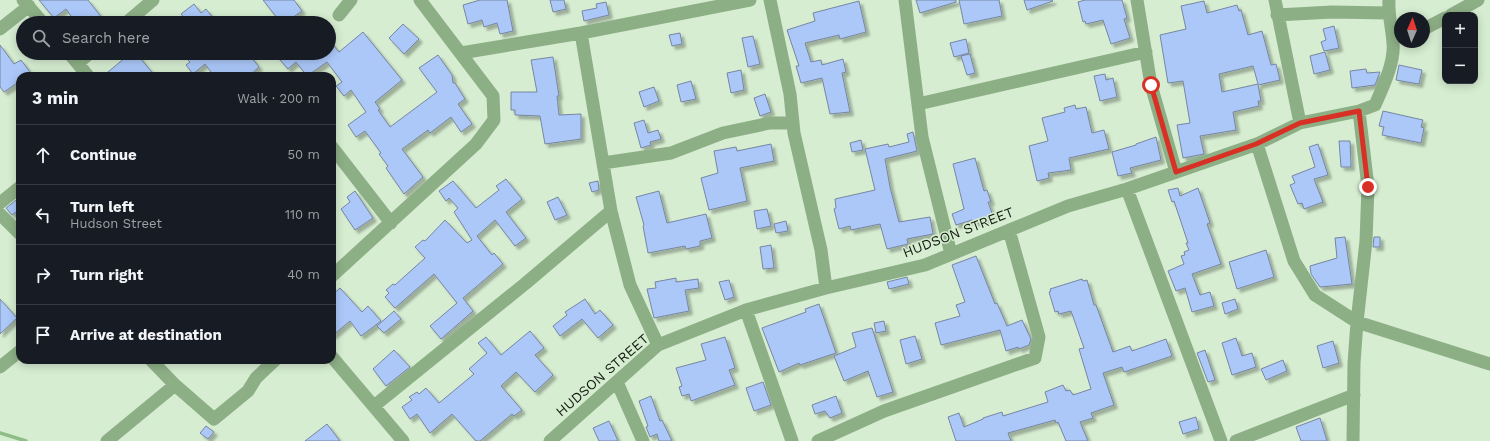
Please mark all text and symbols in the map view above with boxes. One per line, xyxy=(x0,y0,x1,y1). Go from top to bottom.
north arrow xyxy=(1394,12,1430,48)
map controls xyxy=(1442,12,1478,84)
button: + xyxy=(1442,12,1478,48)
search box xyxy=(16,16,336,60)
icon: search xyxy=(30,27,52,49)
text: Search here xyxy=(62,29,150,47)
button: − xyxy=(1442,48,1478,84)
route start xyxy=(1142,76,1160,94)
text: 3 min xyxy=(32,88,78,108)
text: Walk · 200 m xyxy=(237,91,320,106)
icon: ahead xyxy=(32,144,54,166)
text: Continue xyxy=(70,146,137,164)
text: 50 m xyxy=(288,147,320,162)
route end xyxy=(1359,178,1377,196)
text: Turn left xyxy=(70,198,134,216)
street label: HUDSON STREET xyxy=(900,203,1016,261)
icon: left xyxy=(32,204,54,226)
text: 110 m xyxy=(285,207,320,222)
text: Hudson Street xyxy=(70,216,162,231)
icon: right xyxy=(32,264,54,286)
text: Turn right xyxy=(70,266,143,284)
text: 40 m xyxy=(287,267,320,282)
icon: arrive xyxy=(32,324,54,346)
text: Arrive at destination xyxy=(70,326,222,344)
street label: HUDSON STREET xyxy=(552,330,652,420)

